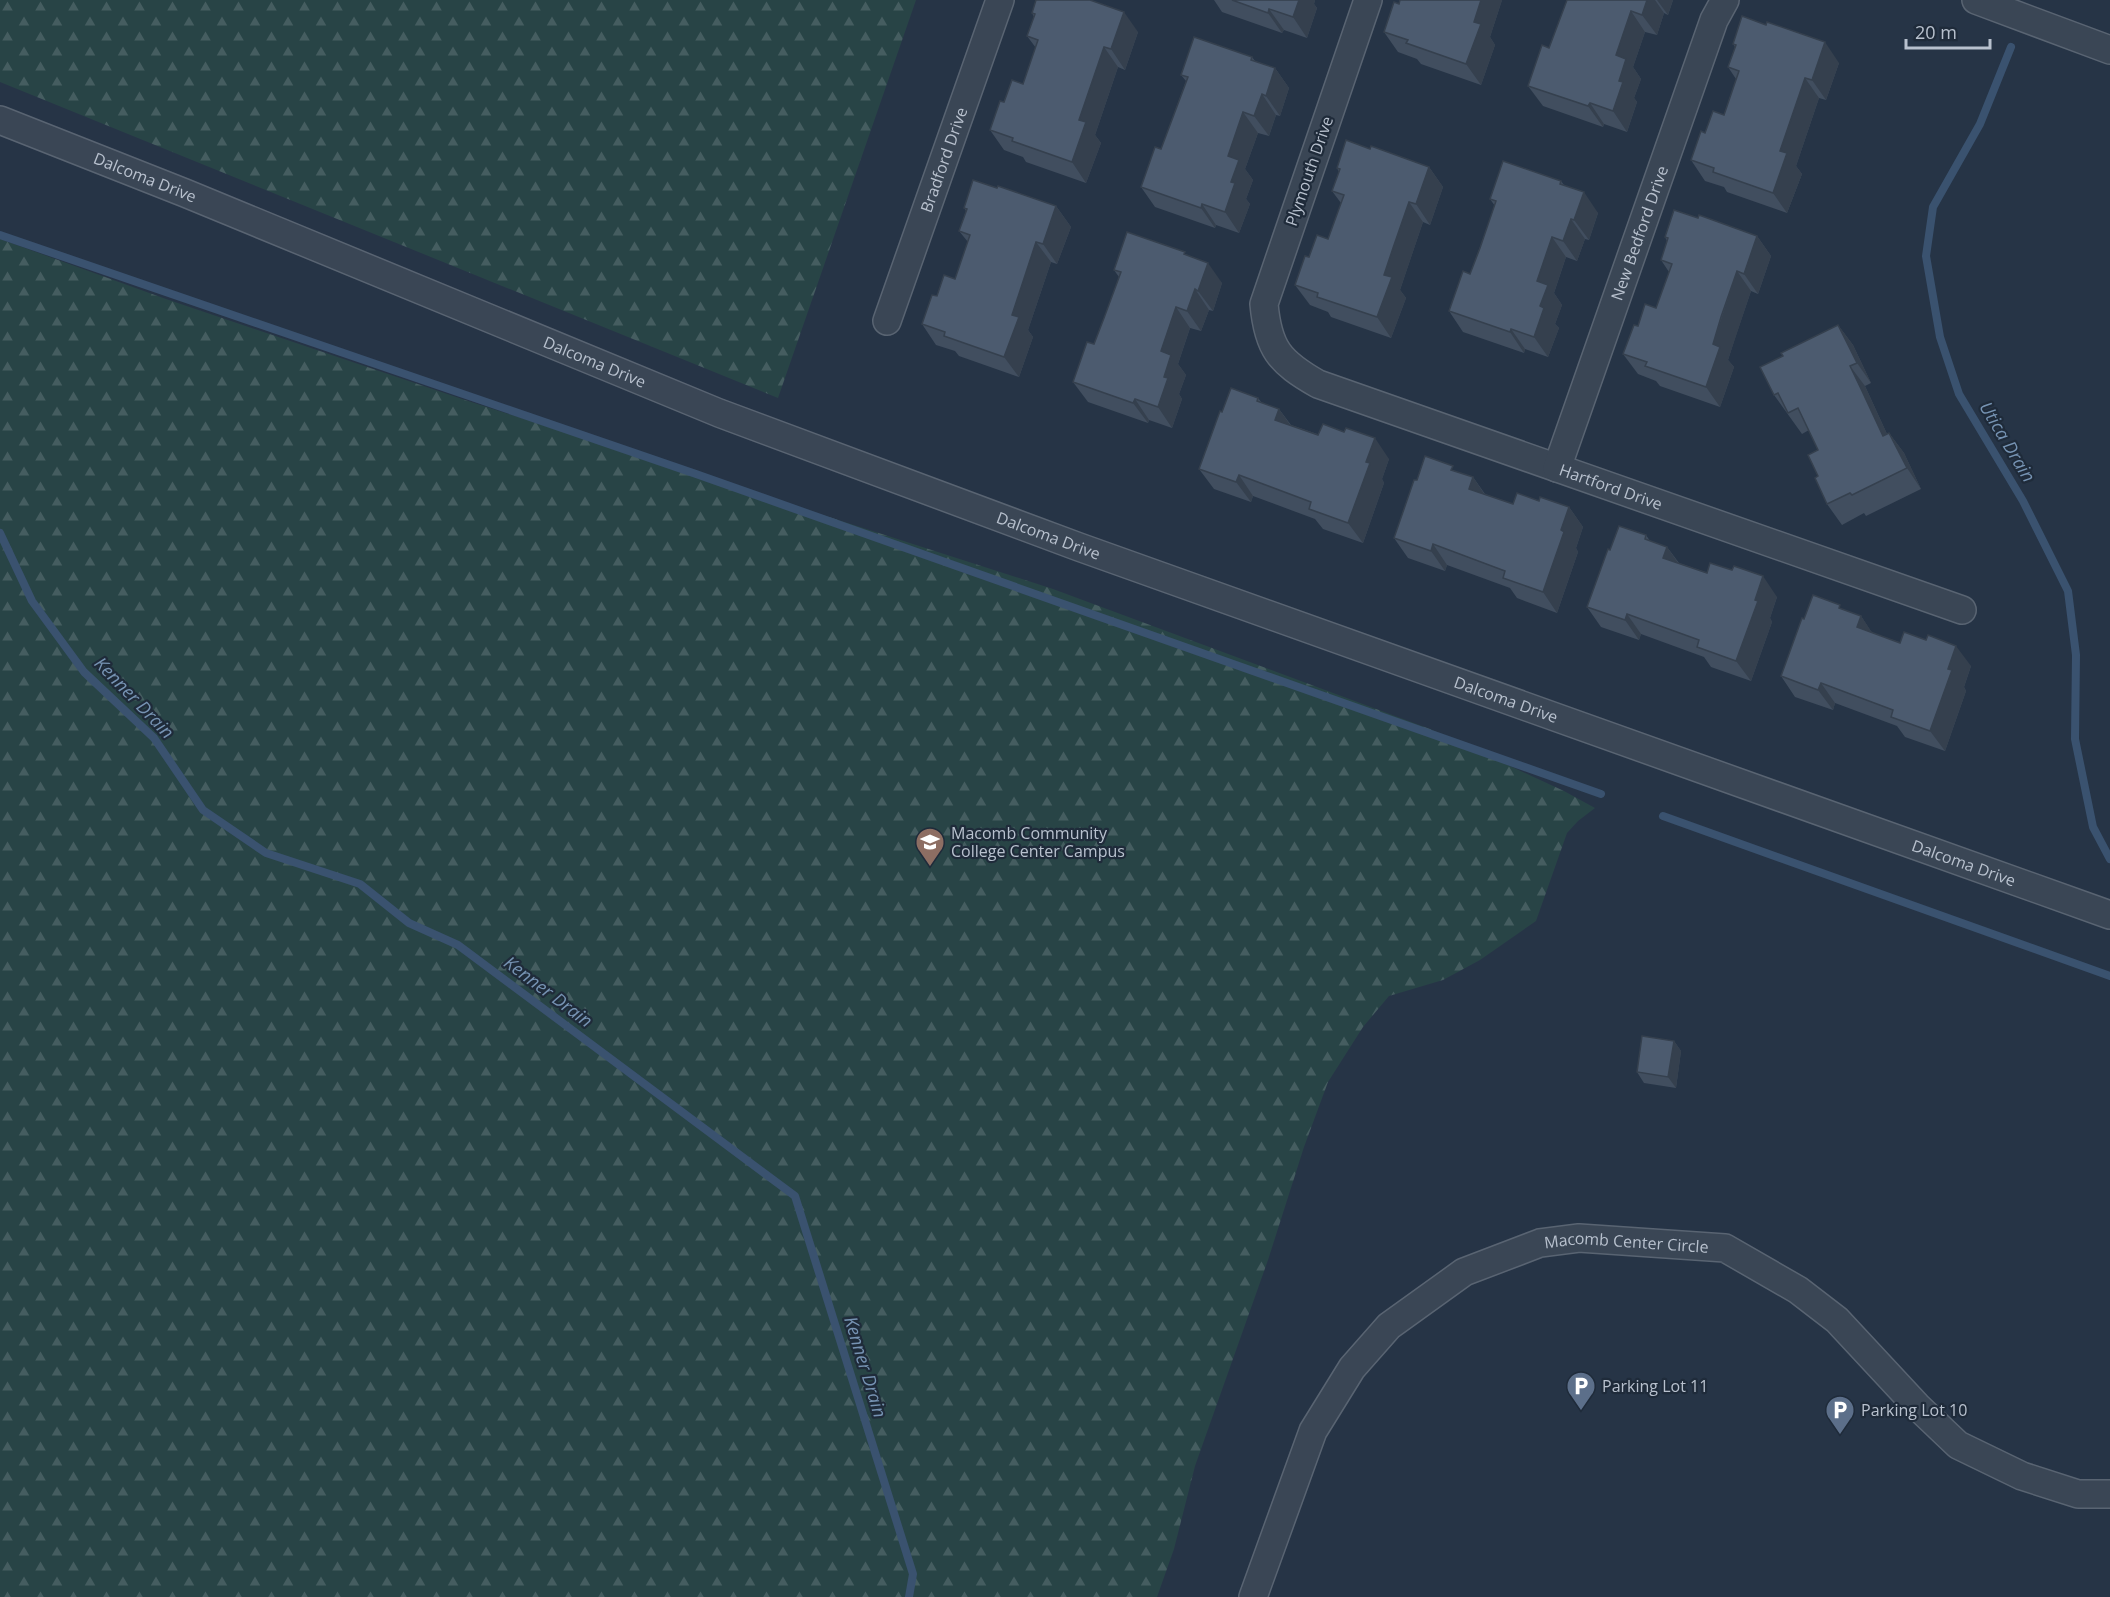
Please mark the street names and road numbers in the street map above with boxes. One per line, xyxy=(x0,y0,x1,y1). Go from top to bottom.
street label: Bradford Drive xyxy=(915,104,972,215)
street label: Plymouth Drive xyxy=(1280,113,1338,229)
street label: Dalcoma Drive xyxy=(90,147,200,208)
street label: New Bedford Drive xyxy=(1606,163,1673,303)
street label: Dalcoma Drive xyxy=(540,331,649,393)
street label: Hartford Drive xyxy=(1556,459,1665,515)
street label: Dalcoma Drive xyxy=(994,506,1103,565)
street label: Dalcoma Drive xyxy=(1451,671,1561,728)
street label: Dalcoma Drive xyxy=(1909,834,2019,891)
street label: Macomb Center Circle xyxy=(1543,1227,1709,1258)

